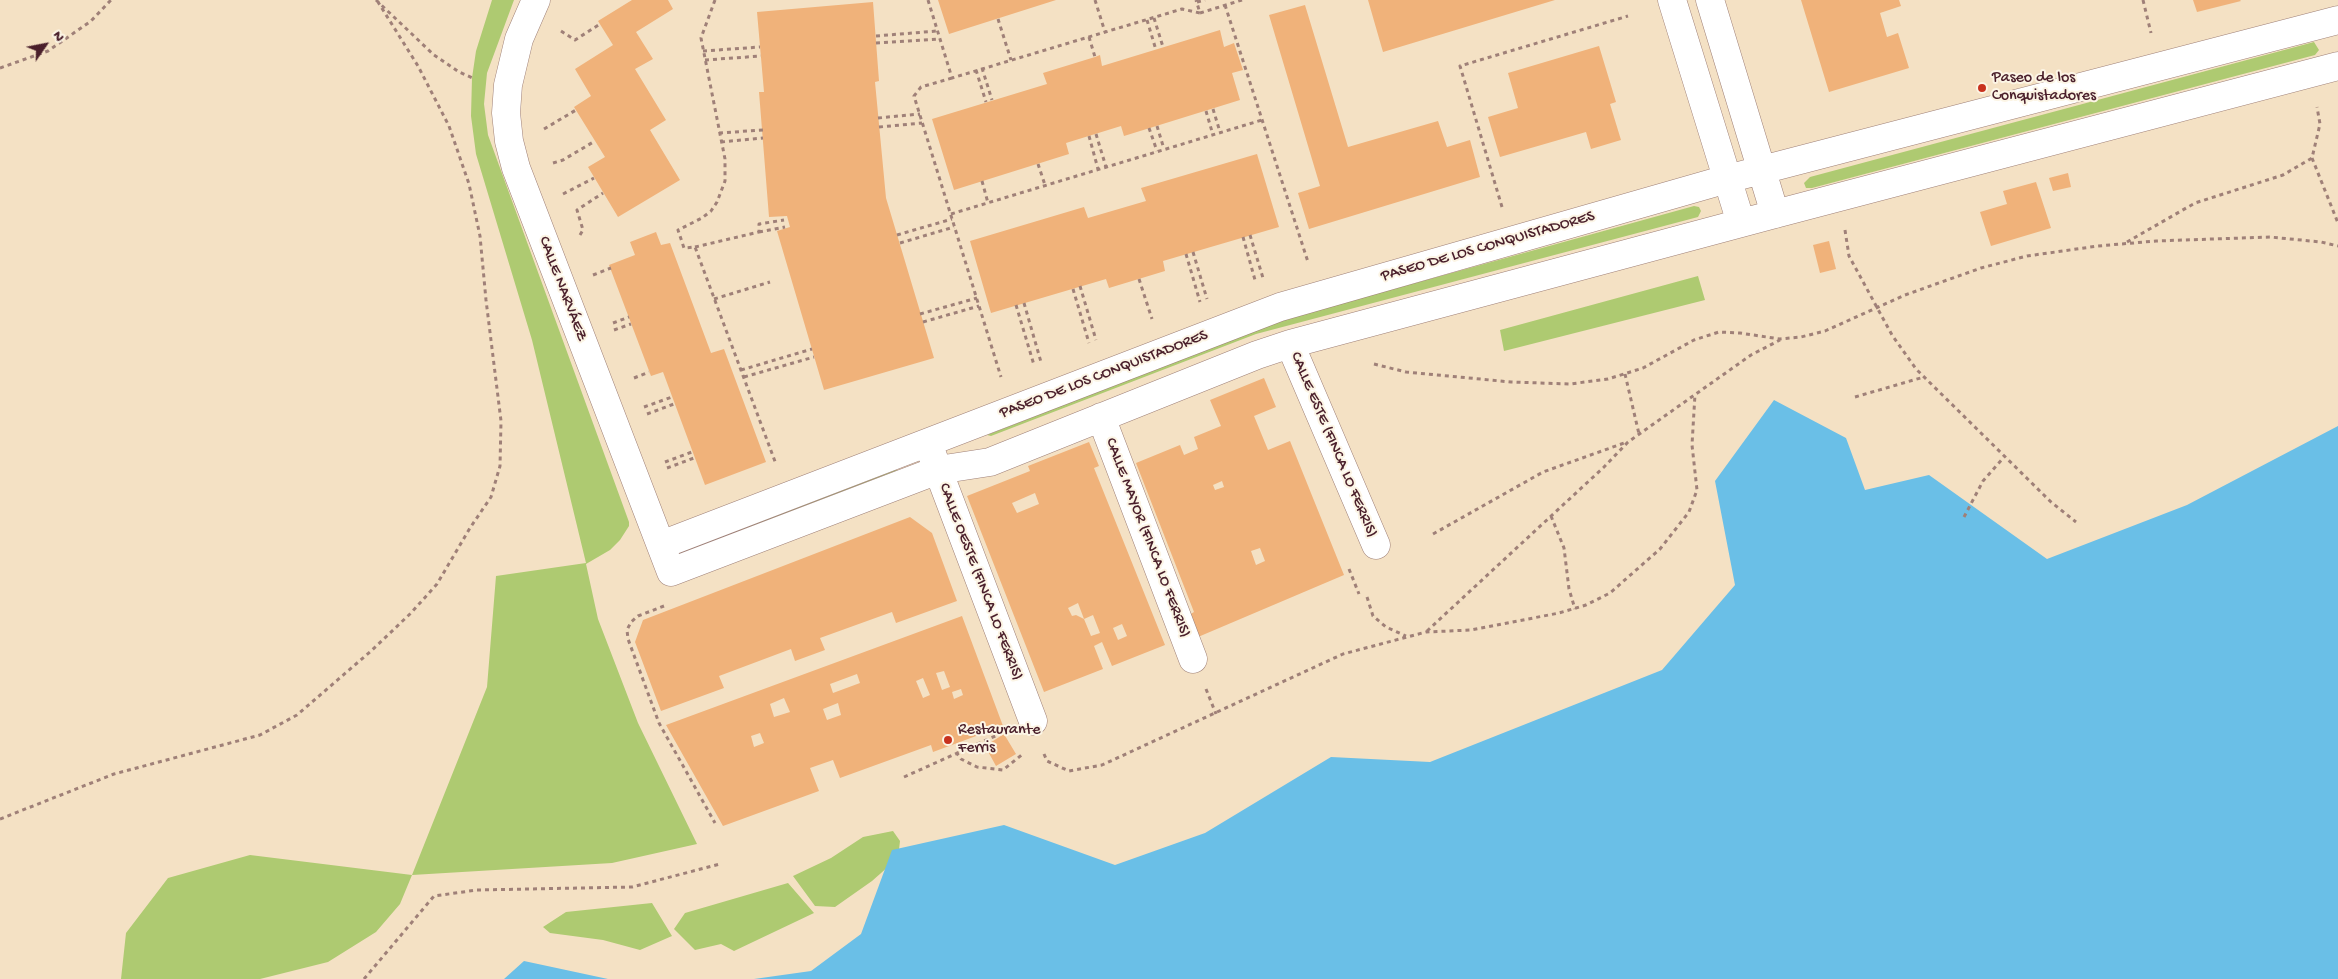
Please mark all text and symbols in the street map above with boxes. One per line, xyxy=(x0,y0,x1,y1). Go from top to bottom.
north arrow xyxy=(20,20,70,70)
text: N xyxy=(48,28,68,45)
place label: Paseo de los Conquistadores xyxy=(1992,69,2096,107)
marker: Paseo de los Conquistadores xyxy=(1976,82,1988,94)
street label: PASEO DE LOS CONQUISTADORES xyxy=(1379,207,1597,287)
street label: CALLE NARVÁEZ xyxy=(533,234,591,344)
street label: PASEO DE LOS CONQUISTADORES xyxy=(997,326,1211,424)
street label: CALLE ESTE (FINCA LO FERRIS) xyxy=(1285,349,1381,541)
street label: CALLE MAYOR (FINCA LO FERRIS) xyxy=(1100,435,1194,641)
street label: CALLE OESTE (FINCA LO FERRIS) xyxy=(934,481,1026,683)
place label: Restaurante Ferris xyxy=(958,721,1040,759)
marker: Restaurante Ferris xyxy=(942,734,954,746)

